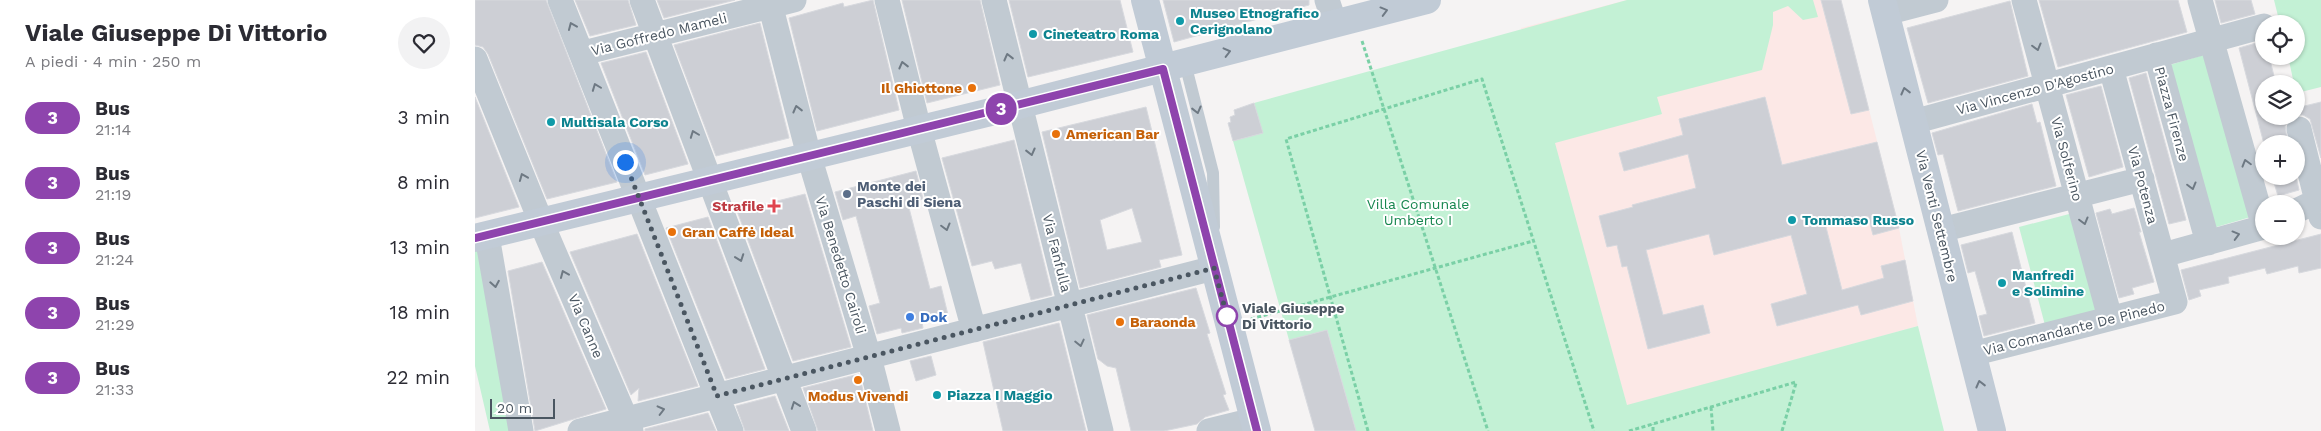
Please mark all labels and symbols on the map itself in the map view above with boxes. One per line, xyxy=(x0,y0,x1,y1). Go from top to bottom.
place label: Museo Etnografico Cerignolano xyxy=(1190,5,1319,37)
one-way arrow xyxy=(1380,7,1388,17)
street label: Via Goffredo Mameli xyxy=(589,9,729,59)
marker: Museo Etnografico Cerignolano xyxy=(1174,15,1186,27)
one-way arrow xyxy=(567,22,578,31)
place label: Cineteatro Roma xyxy=(1043,26,1160,42)
marker: Cineteatro Roma xyxy=(1027,28,1039,40)
one-way arrow xyxy=(2032,42,2042,51)
one-way arrow xyxy=(1222,47,1231,58)
one-way arrow xyxy=(1003,53,1014,62)
one-way arrow xyxy=(898,60,909,69)
street label: Via Vincenzo D'Agostino xyxy=(1955,60,2115,118)
street label: Piazza Firenze xyxy=(2152,65,2192,163)
place label: Il Ghiottone xyxy=(881,80,962,96)
marker: Il Ghiottone xyxy=(966,82,978,94)
one-way arrow xyxy=(592,83,602,92)
one-way arrow xyxy=(1901,87,1911,95)
line badge: 3 xyxy=(985,93,1017,125)
one-way arrow xyxy=(792,104,803,113)
one-way arrow xyxy=(1192,105,1202,113)
place label: Multisala Corso xyxy=(561,114,669,130)
street label: Via Solferino xyxy=(2048,115,2086,203)
marker: Multisala Corso xyxy=(545,116,557,128)
place label: American Bar xyxy=(1066,126,1159,142)
marker: American Bar xyxy=(1050,128,1062,140)
one-way arrow xyxy=(689,130,700,139)
street label: Via Potenza xyxy=(2125,144,2161,226)
one-way arrow xyxy=(1026,147,1036,155)
street label: Via Venti Settembre xyxy=(1913,148,1961,284)
your location xyxy=(613,150,638,175)
one-way arrow xyxy=(2241,159,2252,167)
one-way arrow xyxy=(519,173,529,182)
place label: Monte dei Paschi di Siena xyxy=(857,178,962,210)
one-way arrow xyxy=(2186,182,2197,191)
marker: Monte dei Paschi di Siena xyxy=(841,188,853,200)
street label: Via Benedetto Cairoli xyxy=(812,194,870,336)
park label: Villa Comunale Umberto I xyxy=(1367,196,1469,228)
place label: Strafile xyxy=(712,198,764,214)
marker: Strafile xyxy=(768,200,780,212)
street label: Via Fanfulla xyxy=(1040,212,1074,294)
place label: Tommaso Russo xyxy=(1802,212,1914,228)
marker: Tommaso Russo xyxy=(1786,214,1798,226)
one-way arrow xyxy=(2078,216,2089,225)
one-way arrow xyxy=(940,222,950,230)
place label: Gran Caffė Ideal xyxy=(682,224,794,240)
marker: Gran Caffė Ideal xyxy=(666,226,678,238)
one-way arrow xyxy=(2231,231,2239,241)
one-way arrow xyxy=(734,253,744,262)
place label: Manfredi e Solimine xyxy=(2012,267,2084,299)
one-way arrow xyxy=(559,270,569,278)
marker: Manfredi e Solimine xyxy=(1996,277,2008,289)
one-way arrow xyxy=(490,279,500,288)
street label: Via Canne xyxy=(565,292,607,360)
street label: Via Comandante De Pinedo xyxy=(1982,298,2166,358)
place label: Viale Giuseppe Di Vittorio xyxy=(1242,300,1344,332)
marker: Viale Giuseppe Di Vittorio xyxy=(1216,305,1238,327)
place label: Dok xyxy=(920,309,947,325)
marker: Dok xyxy=(904,311,916,323)
place label: Baraonda xyxy=(1130,314,1197,330)
marker: Baraonda xyxy=(1114,316,1126,328)
one-way arrow xyxy=(1074,339,1085,348)
marker: Modus Vivendi xyxy=(852,374,864,386)
one-way arrow xyxy=(1975,379,1986,388)
place label: Piazza I Maggio xyxy=(947,387,1053,403)
place label: Modus Vivendi xyxy=(808,388,908,404)
marker: Piazza I Maggio xyxy=(931,389,943,401)
scale bar xyxy=(490,396,555,419)
one-way arrow xyxy=(791,401,801,409)
one-way arrow xyxy=(657,405,666,416)

